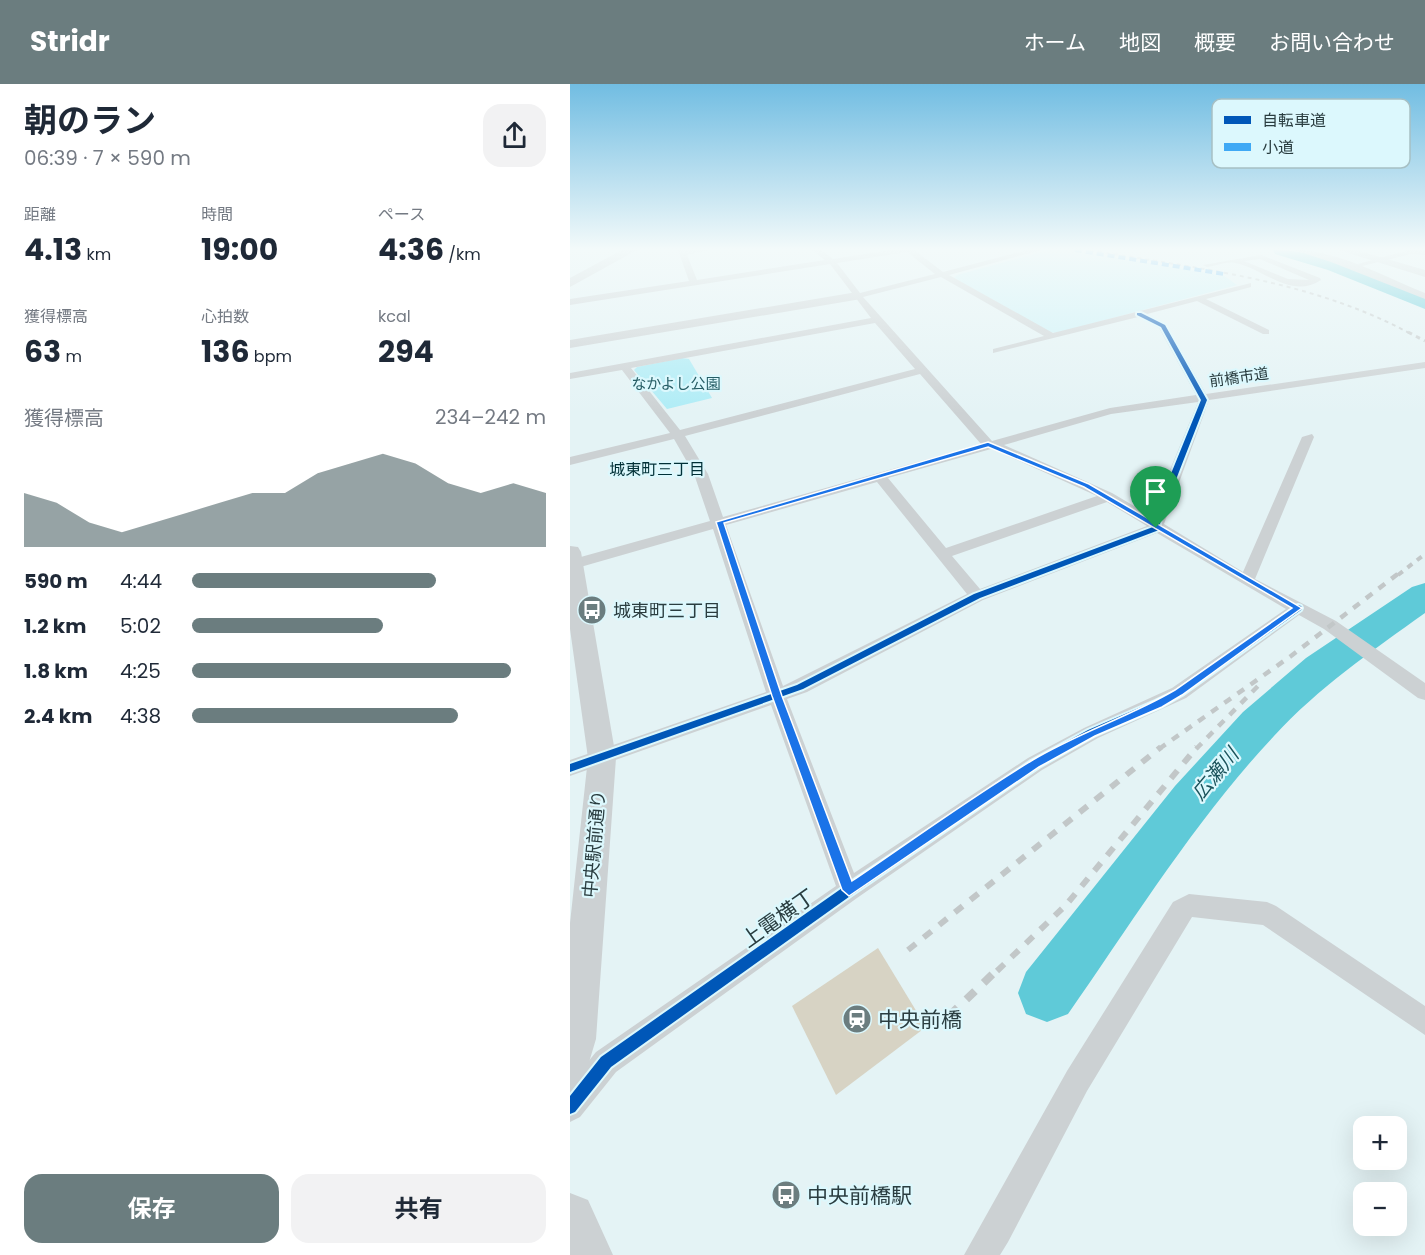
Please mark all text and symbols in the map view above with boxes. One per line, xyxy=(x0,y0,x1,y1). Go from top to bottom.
text: Stridr xyxy=(30,22,110,61)
text: ホーム xyxy=(1024,28,1086,57)
text: 地図 xyxy=(1119,28,1161,57)
text: 概要 xyxy=(1194,28,1236,57)
text: お問い合わせ xyxy=(1269,28,1395,57)
text: 朝のラン xyxy=(24,97,156,144)
legend xyxy=(1212,99,1410,168)
button: share xyxy=(483,104,546,167)
text: 自転車道 xyxy=(1262,109,1326,132)
text: 小道 xyxy=(1262,136,1294,159)
text: 06:39 · 7 × 590 m xyxy=(24,144,191,172)
text: 距離 xyxy=(24,203,56,226)
text: 時間 xyxy=(201,203,233,226)
text: ペース xyxy=(378,203,425,226)
text: 4.13 xyxy=(24,228,82,271)
text: 19:00 xyxy=(201,228,278,271)
text: 4:36 xyxy=(378,228,444,271)
text: km xyxy=(82,243,111,266)
text: /km xyxy=(444,243,481,266)
text: 獲得標高 xyxy=(24,305,88,328)
text: 心拍数 xyxy=(201,305,249,328)
text: kcal xyxy=(378,305,411,328)
text: 63 xyxy=(24,330,61,373)
text: 136 xyxy=(201,330,250,373)
text: 294 xyxy=(378,330,434,373)
text: m xyxy=(61,345,82,368)
text: bpm xyxy=(250,345,292,368)
street label: 前橋市道 xyxy=(1208,362,1270,392)
park label: なかよし公園 xyxy=(631,373,721,394)
text: 234–242 m xyxy=(435,403,546,431)
text: 獲得標高 xyxy=(24,404,104,432)
district label: 城東町三丁目 xyxy=(609,458,705,481)
pin xyxy=(1130,466,1181,528)
icon: arrive xyxy=(1139,475,1172,508)
text: 590 m xyxy=(24,567,88,595)
text: 4:44 xyxy=(120,567,162,595)
bus stop icon: 城東町三丁目 xyxy=(576,594,608,626)
place label: 城東町三丁目 xyxy=(613,598,721,623)
text: 1.2 km xyxy=(24,612,86,640)
text: 5:02 xyxy=(120,612,161,640)
text: 1.8 km xyxy=(24,657,88,685)
text: 4:25 xyxy=(120,657,161,685)
text: 2.4 km xyxy=(24,702,92,730)
text: 4:38 xyxy=(120,702,161,730)
water label: 広瀬川 xyxy=(1185,740,1246,806)
street label: 中央駅前通り xyxy=(577,789,611,899)
street label: 上電横丁 xyxy=(735,882,821,954)
station icon: 中央前橋 xyxy=(841,1003,873,1035)
place label: 中央前橋 xyxy=(878,1005,962,1034)
map controls xyxy=(1353,1116,1407,1236)
button: + xyxy=(1353,1116,1407,1170)
button: 保存 xyxy=(24,1174,279,1243)
button: 共有 xyxy=(291,1174,546,1243)
bus stop icon: 中央前橋駅 xyxy=(770,1179,802,1211)
place label: 中央前橋駅 xyxy=(807,1181,912,1210)
button: − xyxy=(1353,1182,1407,1236)

